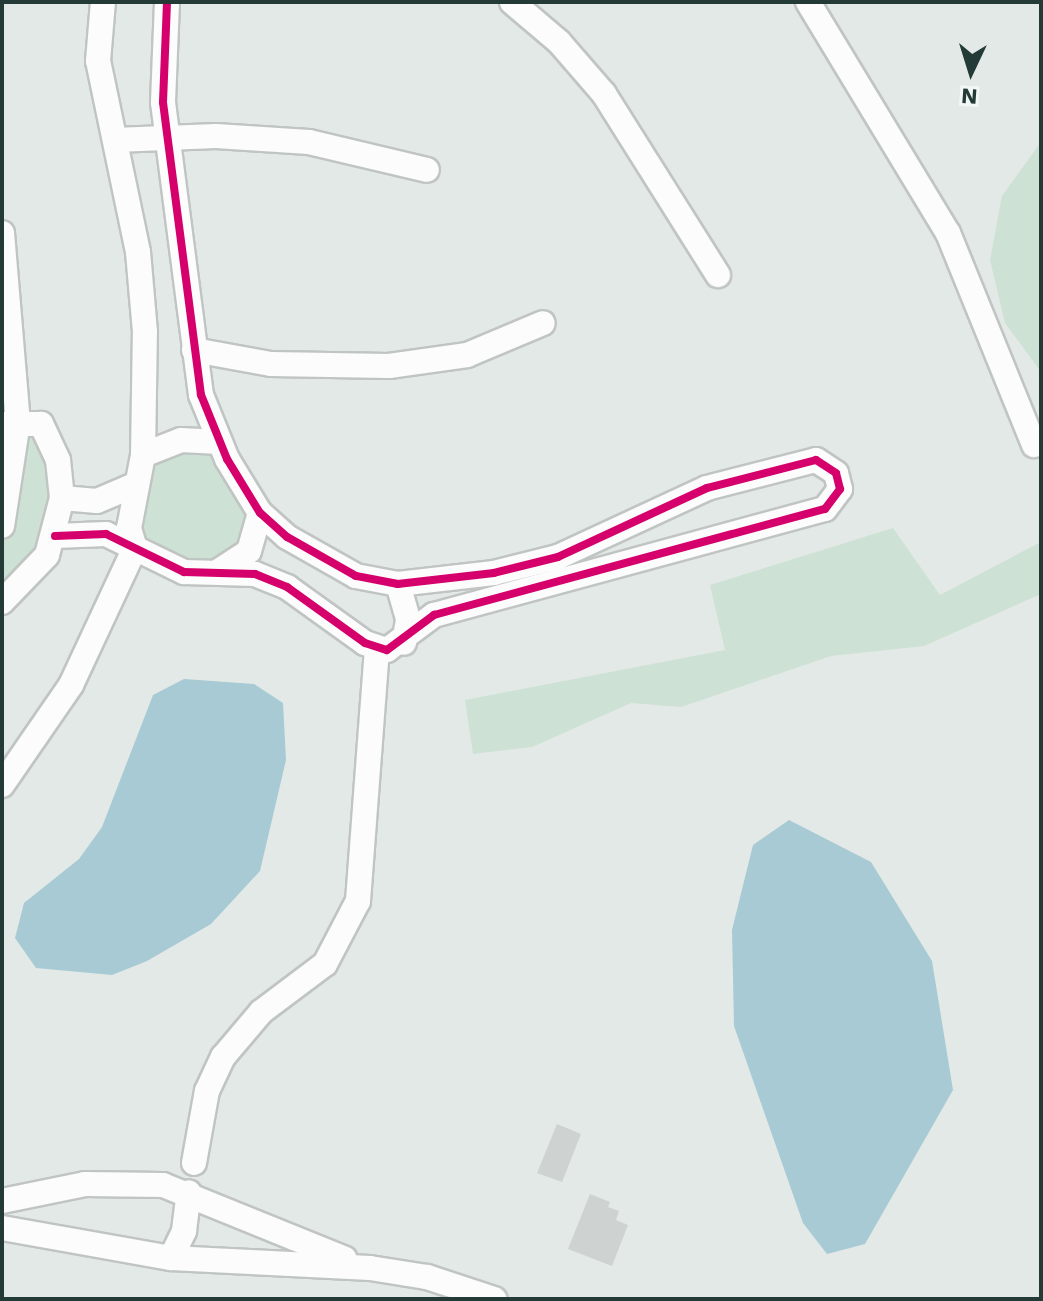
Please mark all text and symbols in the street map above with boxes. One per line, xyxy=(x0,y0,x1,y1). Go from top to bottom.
north arrow xyxy=(931,32,1011,112)
text: N xyxy=(960,83,978,109)

